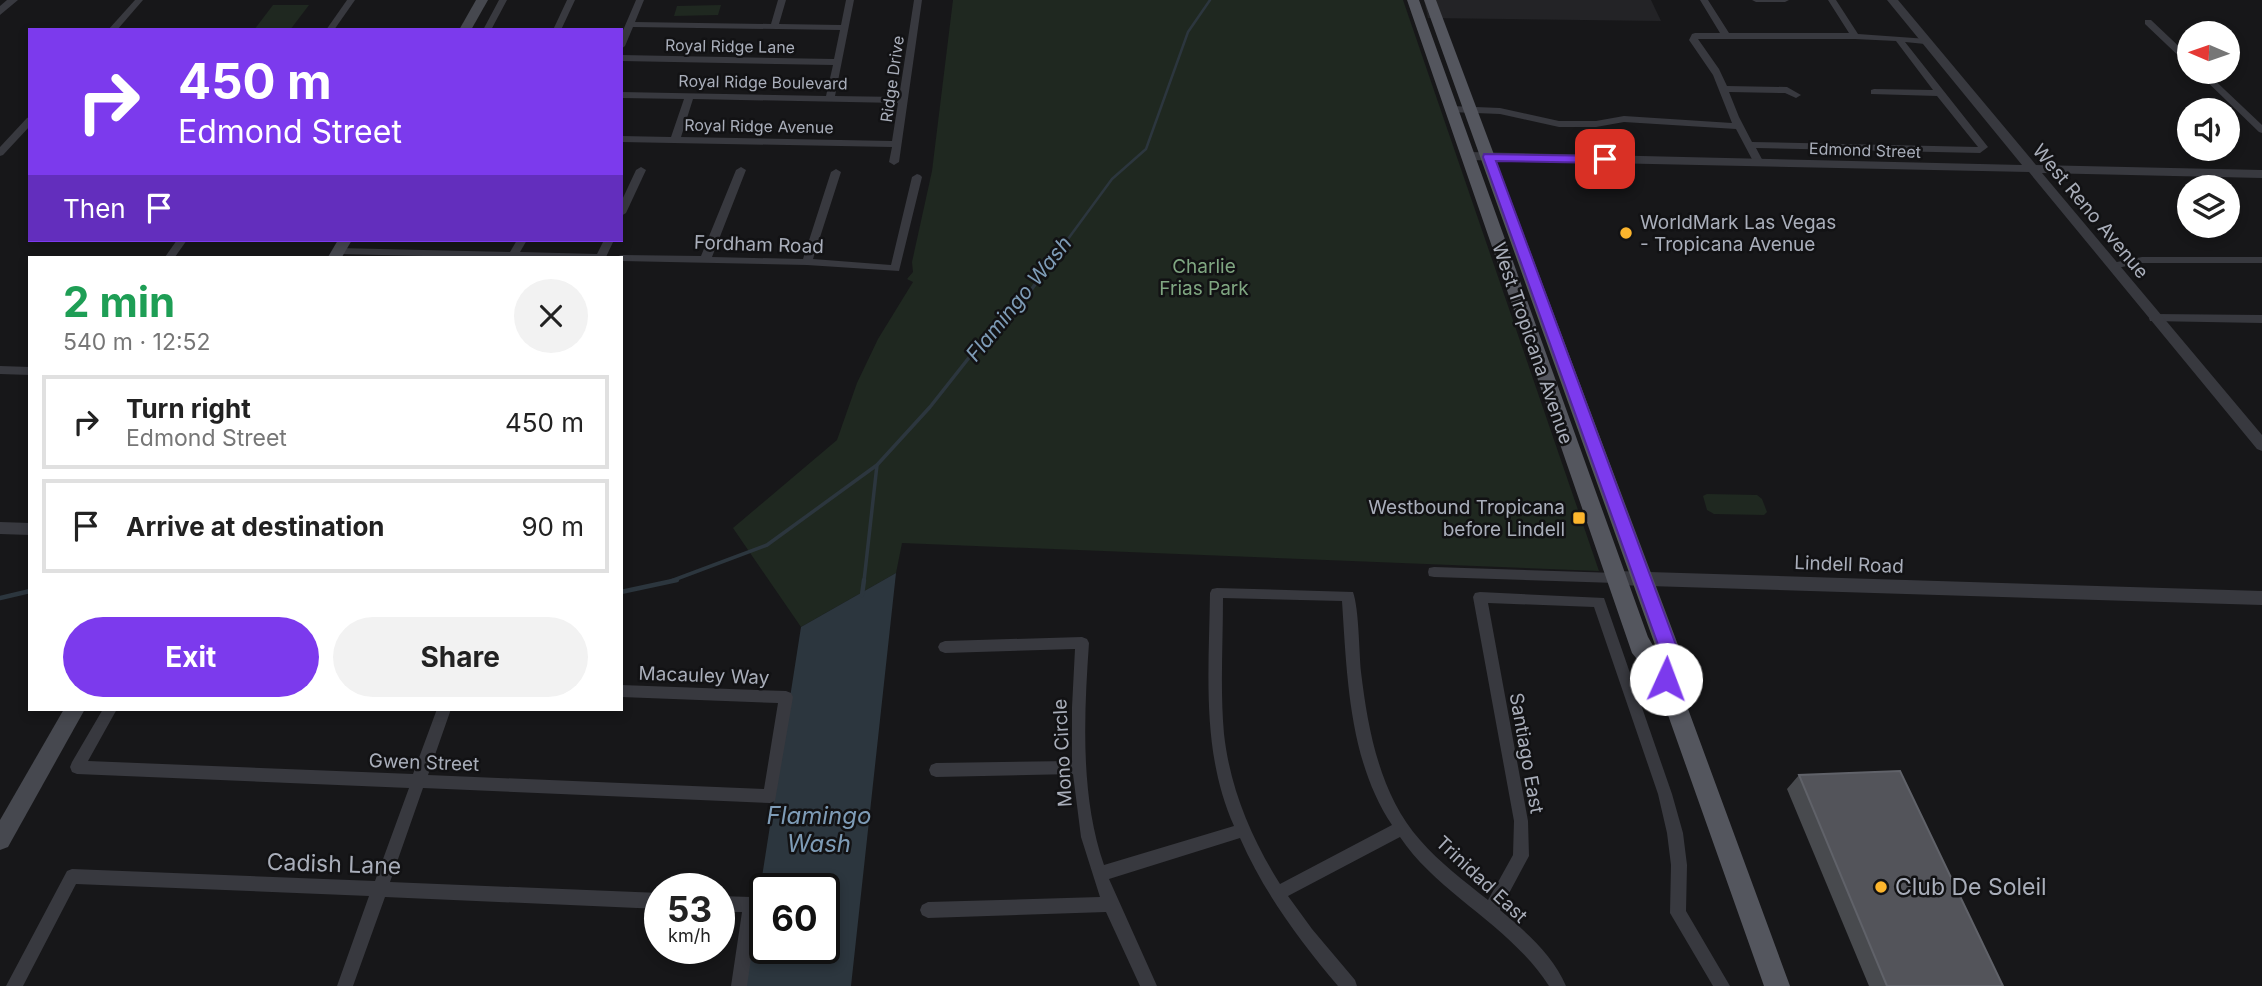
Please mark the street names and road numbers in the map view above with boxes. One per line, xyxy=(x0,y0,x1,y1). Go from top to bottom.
street label: Ridge Drive xyxy=(876,34,908,124)
street label: Royal Ridge Lane xyxy=(665,35,795,57)
street label: Royal Ridge Boulevard xyxy=(678,71,848,93)
street label: Royal Ridge Avenue xyxy=(684,115,834,137)
street label: Edmond Street xyxy=(1809,138,1921,162)
street label: West Reno Avenue xyxy=(2028,140,2153,283)
street label: Fordham Road xyxy=(694,231,824,258)
street label: West Tropicana Avenue xyxy=(1487,239,1578,447)
street label: Lindell Road xyxy=(1794,551,1904,578)
street label: Macauley Way xyxy=(638,662,770,689)
street label: Santiago East xyxy=(1505,691,1548,815)
street label: Mono Circle xyxy=(1048,698,1077,808)
street label: Gwen Street xyxy=(368,749,480,776)
street label: Trinidad East xyxy=(1431,831,1532,928)
street label: Cadish Lane xyxy=(266,848,402,880)

